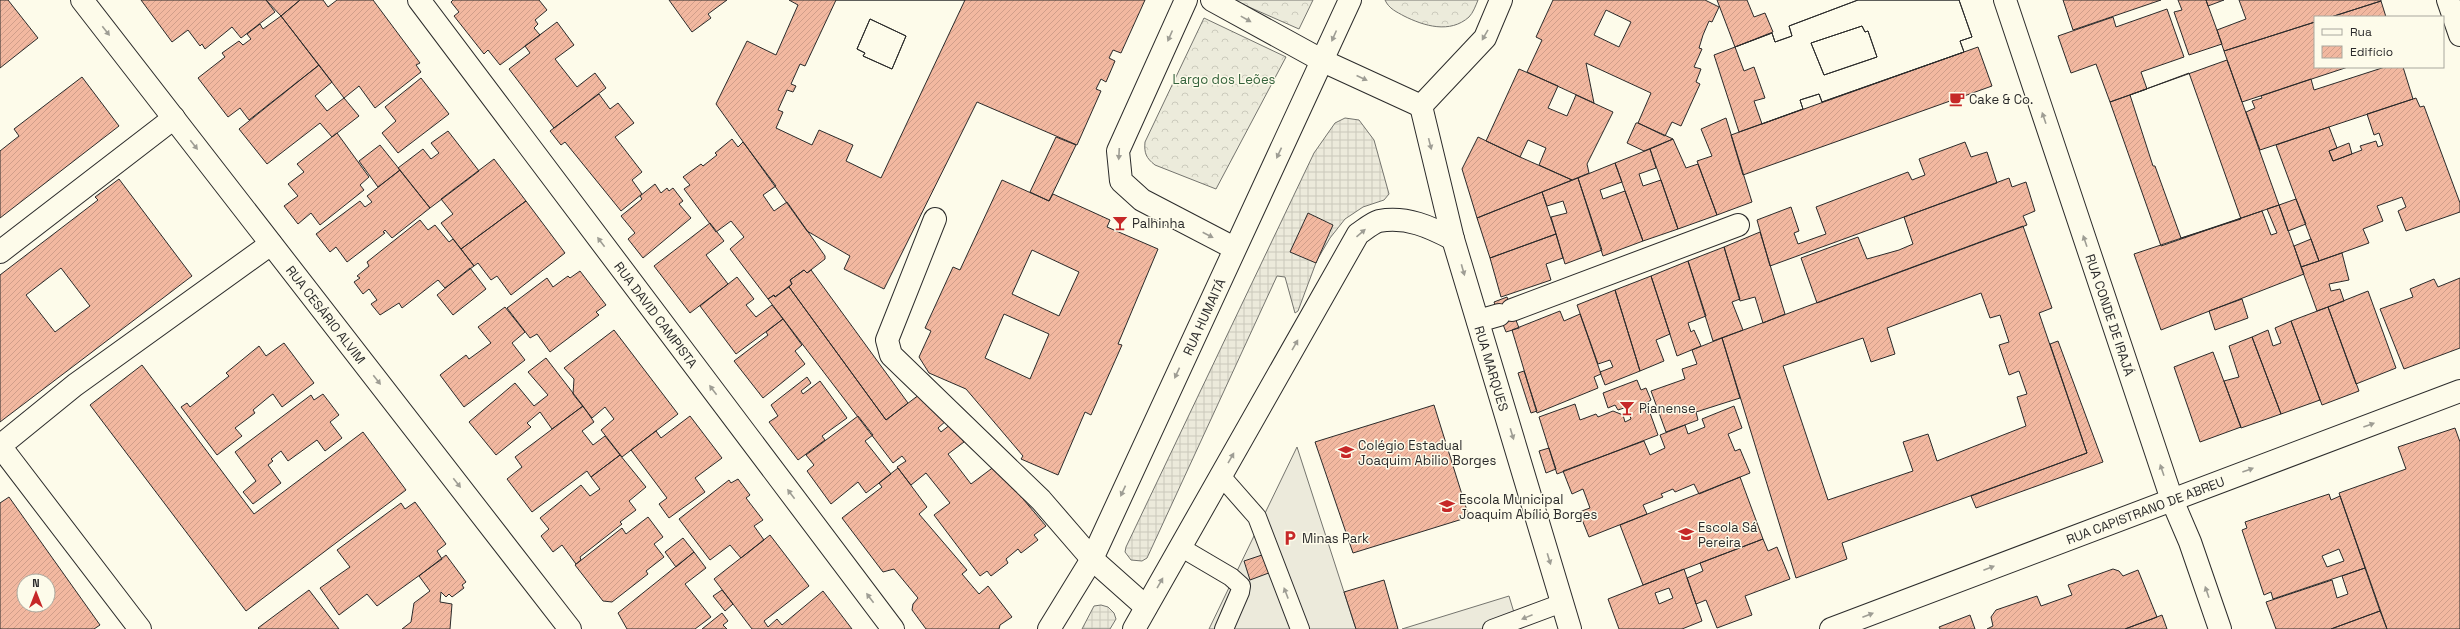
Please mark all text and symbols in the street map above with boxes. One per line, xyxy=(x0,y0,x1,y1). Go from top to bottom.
one-way arrow xyxy=(1240,15,1252,22)
legend xyxy=(2314,16,2444,68)
text: Rua xyxy=(2350,24,2372,40)
one-way arrow xyxy=(102,25,111,36)
one-way arrow xyxy=(1481,29,1488,41)
one-way arrow xyxy=(1167,30,1173,41)
one-way arrow xyxy=(1331,30,1337,41)
text: Edifício xyxy=(2350,44,2393,60)
park label: Largo dos Leões xyxy=(1173,71,1276,88)
one-way arrow xyxy=(1356,76,1368,82)
cafe icon: Cake & Co. xyxy=(1948,90,1966,108)
place label: Cake & Co. xyxy=(1969,91,2033,108)
one-way arrow xyxy=(2041,111,2047,123)
one-way arrow xyxy=(1428,137,1434,150)
one-way arrow xyxy=(190,139,199,150)
one-way arrow xyxy=(1116,148,1123,161)
one-way arrow xyxy=(1276,148,1282,159)
bar icon: Palhinha xyxy=(1111,214,1129,232)
place label: Palhinha xyxy=(1132,215,1185,232)
one-way arrow xyxy=(1356,229,1367,238)
one-way arrow xyxy=(1202,232,1214,238)
one-way arrow xyxy=(2082,235,2088,247)
one-way arrow xyxy=(597,236,605,247)
street label: RUA CONDE DE IRAJÁ xyxy=(2081,252,2138,378)
street label: RUA DAVID CAMPISTA xyxy=(610,259,701,371)
street label: RUA CESÁRIO ALVIM xyxy=(282,262,369,367)
one-way arrow xyxy=(1460,264,1466,276)
street label: RUA HUMAITÁ xyxy=(1179,276,1229,358)
street label: RUA MARQUES xyxy=(1471,324,1512,413)
one-way arrow xyxy=(1292,339,1299,350)
one-way arrow xyxy=(1174,367,1180,378)
one-way arrow xyxy=(373,375,381,386)
one-way arrow xyxy=(709,385,717,396)
bar icon: Pianense xyxy=(1618,399,1636,417)
place label: Pianense xyxy=(1639,400,1696,417)
one-way arrow xyxy=(2364,421,2376,427)
one-way arrow xyxy=(1509,429,1515,441)
place label: Colégio Estadual Joaquim Abilio Borges xyxy=(1358,437,1496,469)
school or university icon: Colégio Estadual Joaquim Abilio Borges xyxy=(1337,443,1355,461)
one-way arrow xyxy=(1228,452,1235,463)
one-way arrow xyxy=(2159,464,2165,476)
one-way arrow xyxy=(2242,467,2254,473)
street label: RUA CAPISTRANO DE ABREU xyxy=(2064,473,2227,548)
one-way arrow xyxy=(452,477,461,488)
one-way arrow xyxy=(1120,485,1126,497)
one-way arrow xyxy=(788,489,796,499)
place label: Escola Municipal Joaquim Abílio Borges xyxy=(1459,491,1597,523)
school or university icon: Escola Municipal Joaquim Abílio Borges xyxy=(1438,497,1456,515)
place label: Escola Sá Pereira xyxy=(1698,519,1758,551)
school or university icon: Escola Sá Pereira xyxy=(1677,525,1695,543)
parking icon: Minas Park xyxy=(1281,529,1299,547)
place label: Minas Park xyxy=(1302,530,1369,547)
one-way arrow xyxy=(1546,553,1552,565)
one-way arrow xyxy=(1983,565,1995,571)
north arrow xyxy=(16,573,56,613)
text: N xyxy=(32,576,40,590)
one-way arrow xyxy=(1156,577,1163,589)
one-way arrow xyxy=(1283,586,1289,598)
one-way arrow xyxy=(2204,586,2210,598)
one-way arrow xyxy=(865,592,874,603)
one-way arrow xyxy=(1862,611,1874,617)
one-way arrow xyxy=(1522,614,1533,620)

